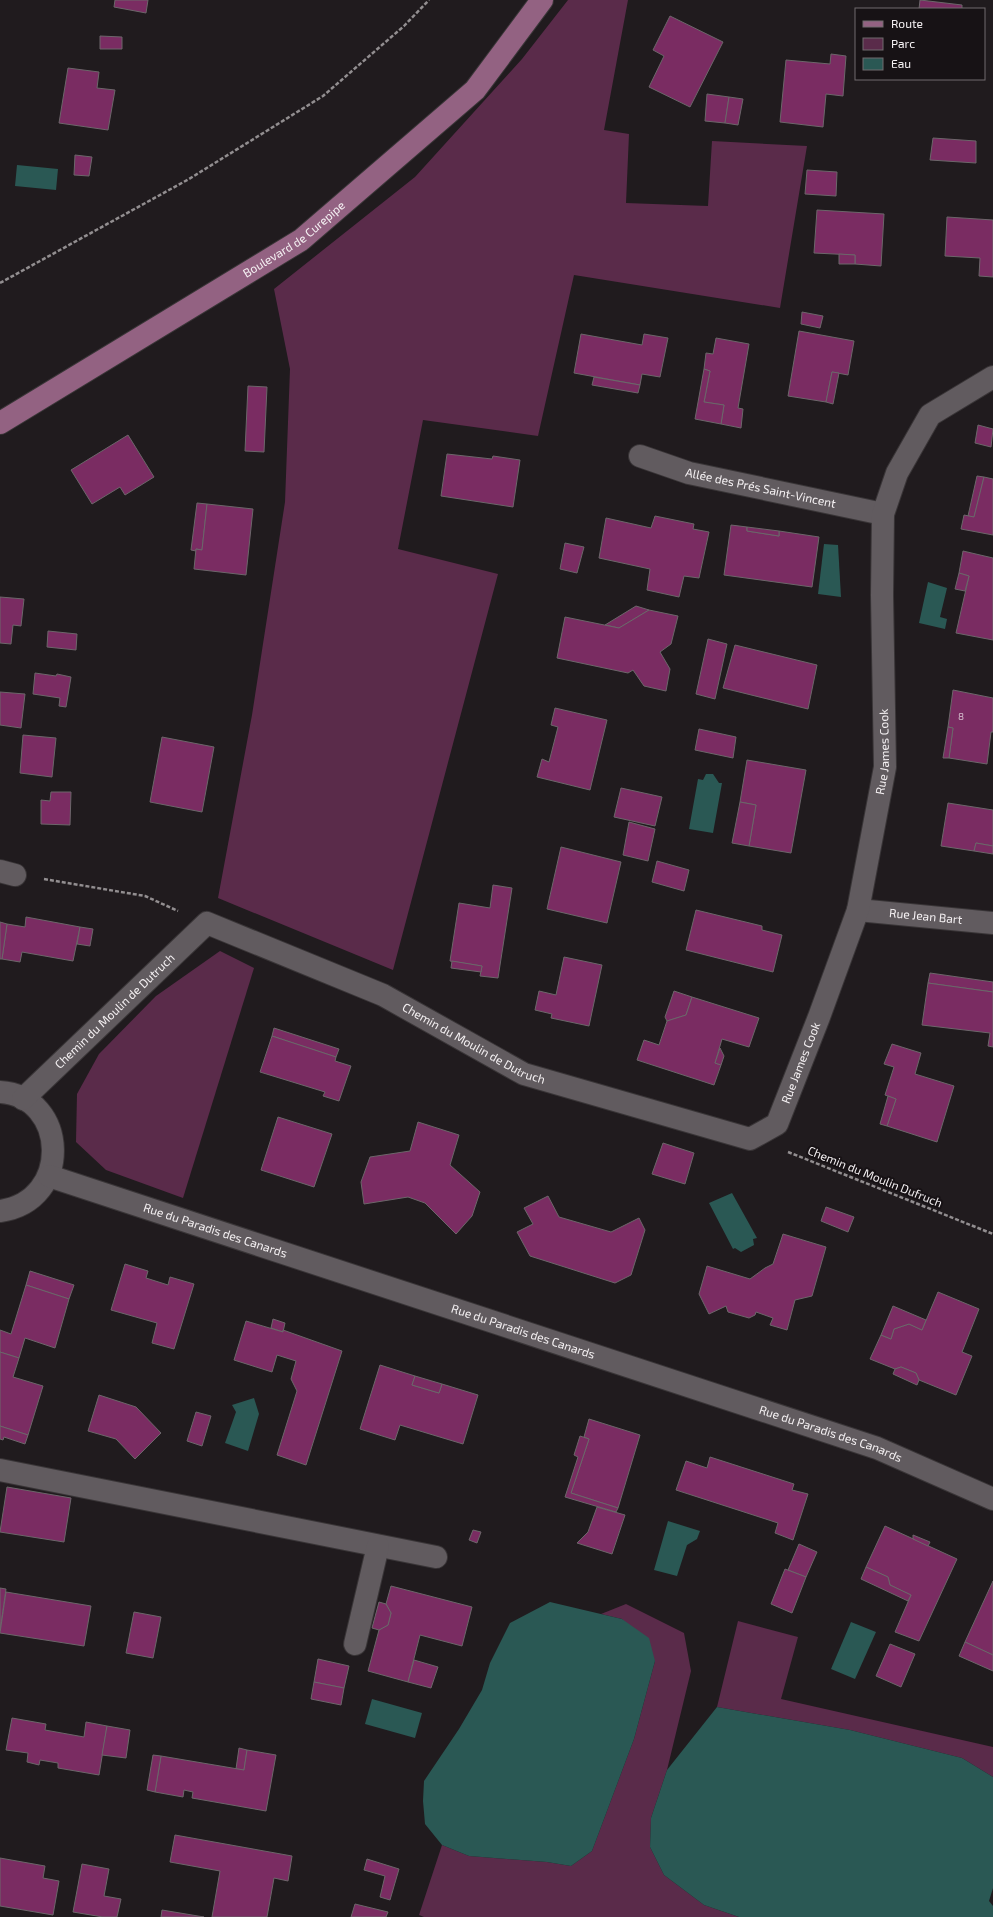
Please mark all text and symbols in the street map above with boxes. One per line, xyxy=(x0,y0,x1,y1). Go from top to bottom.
legend xyxy=(855,8,985,80)
text: Route xyxy=(891,16,923,30)
text: Parc xyxy=(891,36,915,50)
text: Eau xyxy=(891,56,911,70)
street label: Boulevard de Curepipe xyxy=(240,197,347,280)
street label: Allée des Prés Saint-Vincent xyxy=(684,464,838,510)
street label: Rue James Cook xyxy=(872,709,891,796)
house number: 8 xyxy=(958,710,964,722)
street label: Rue Jean Bart xyxy=(889,905,963,926)
street label: Chemin du Moulin de Dutruch xyxy=(51,950,177,1071)
street label: Chemin du Moulin de Dutruch xyxy=(400,999,547,1086)
street label: Rue James Cook xyxy=(778,1020,822,1105)
street label: Chemin du Moulin Dufruch xyxy=(806,1143,945,1210)
street label: Rue du Paradis des Canards xyxy=(142,1200,289,1260)
street label: Rue du Paradis des Canards xyxy=(450,1301,597,1361)
street label: Rue du Paradis des Canards xyxy=(758,1402,905,1464)

